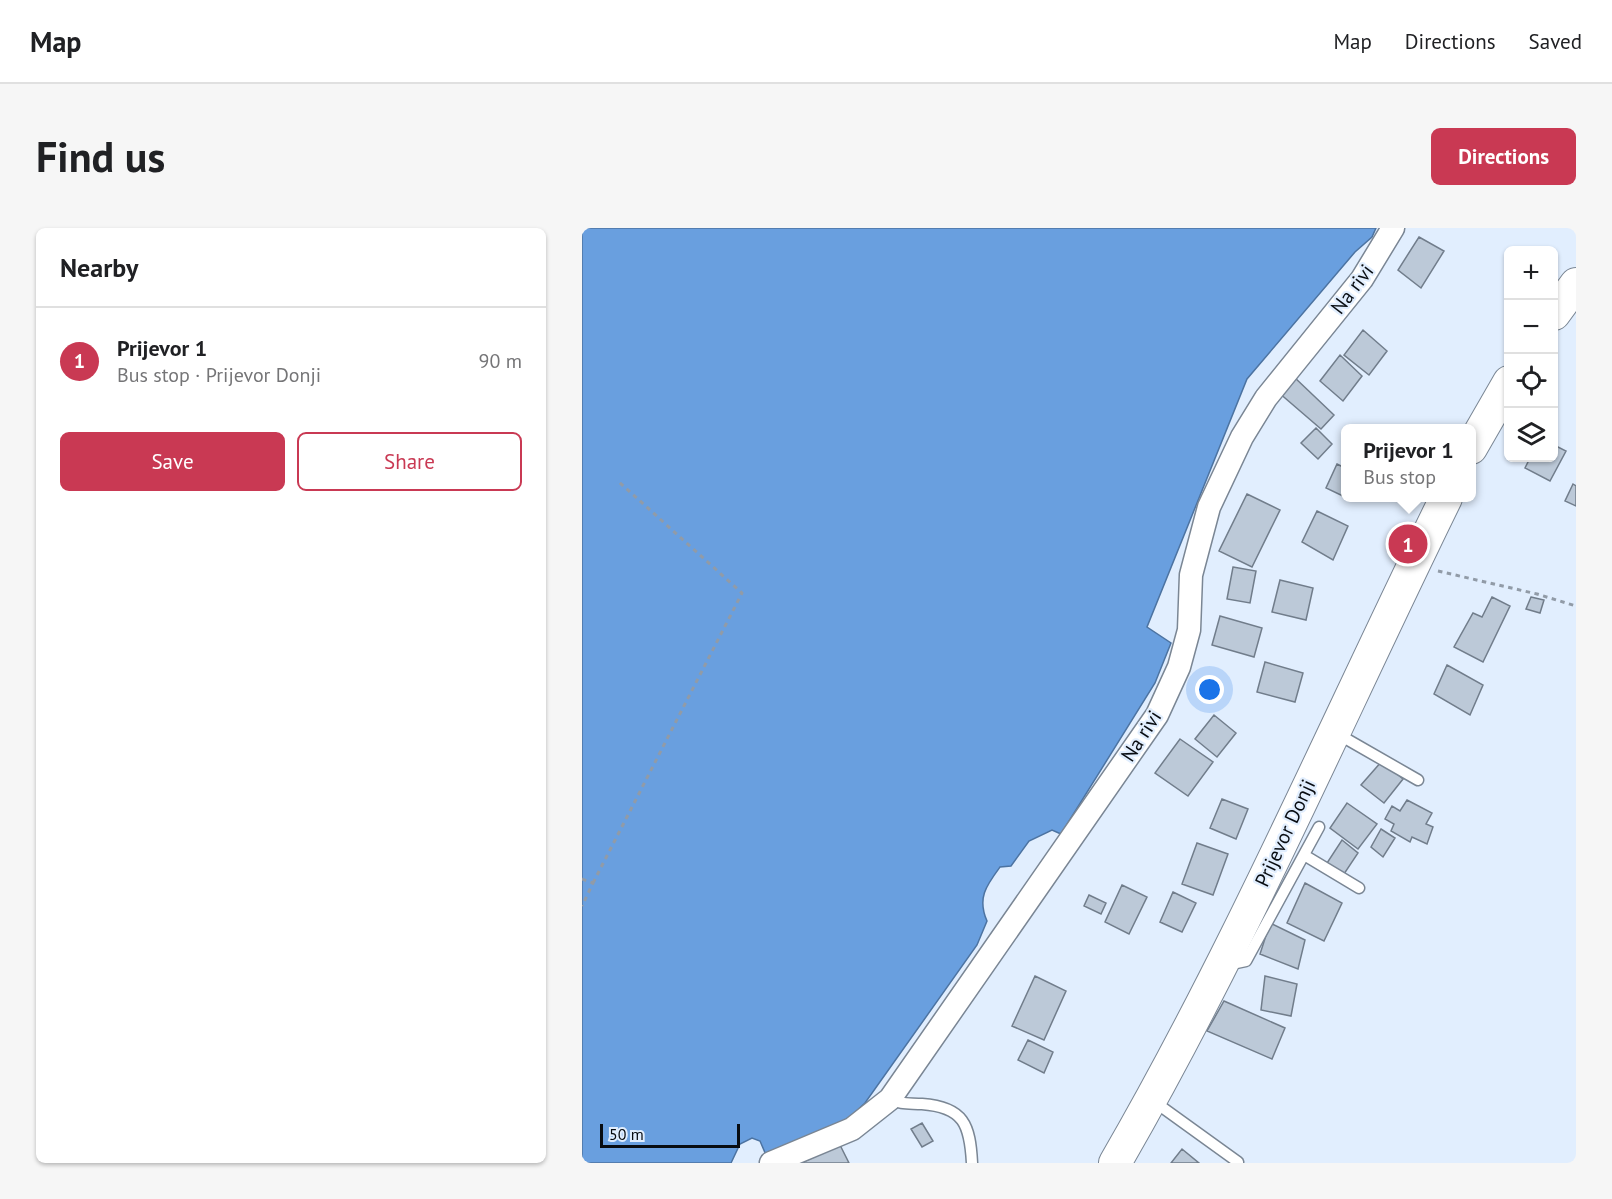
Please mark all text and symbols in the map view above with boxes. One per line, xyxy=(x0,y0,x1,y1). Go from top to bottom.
text: Map xyxy=(30,23,81,60)
text: Map xyxy=(1333,28,1372,55)
text: Directions xyxy=(1405,28,1496,55)
text: Saved xyxy=(1529,28,1582,55)
button: Directions xyxy=(1431,128,1576,185)
text: Find us xyxy=(36,129,165,184)
map controls xyxy=(1504,246,1558,462)
button: + xyxy=(1504,246,1558,300)
text: Nearby xyxy=(60,251,138,284)
street label: Na rivi xyxy=(1325,259,1379,319)
button: − xyxy=(1504,300,1558,354)
text: Prijevor 1 xyxy=(117,334,207,362)
text: 1 xyxy=(74,348,85,374)
text: 90 m xyxy=(479,348,522,374)
button: locate xyxy=(1504,354,1558,408)
text: Bus stop · Prijevor Donji xyxy=(117,362,321,388)
button: layers xyxy=(1504,408,1558,462)
popup xyxy=(1341,424,1476,502)
button: Save xyxy=(60,432,285,491)
button: Share xyxy=(297,432,522,491)
text: Prijevor 1 xyxy=(1363,436,1454,464)
text: Bus stop xyxy=(1363,464,1436,490)
pin: 1 xyxy=(1388,522,1428,566)
your location xyxy=(1195,675,1224,704)
street label: Na rivi xyxy=(1115,705,1167,767)
street label: Prijevor Donji xyxy=(1249,775,1321,891)
scale bar xyxy=(600,1121,740,1148)
text: 50 m xyxy=(609,1124,644,1144)

